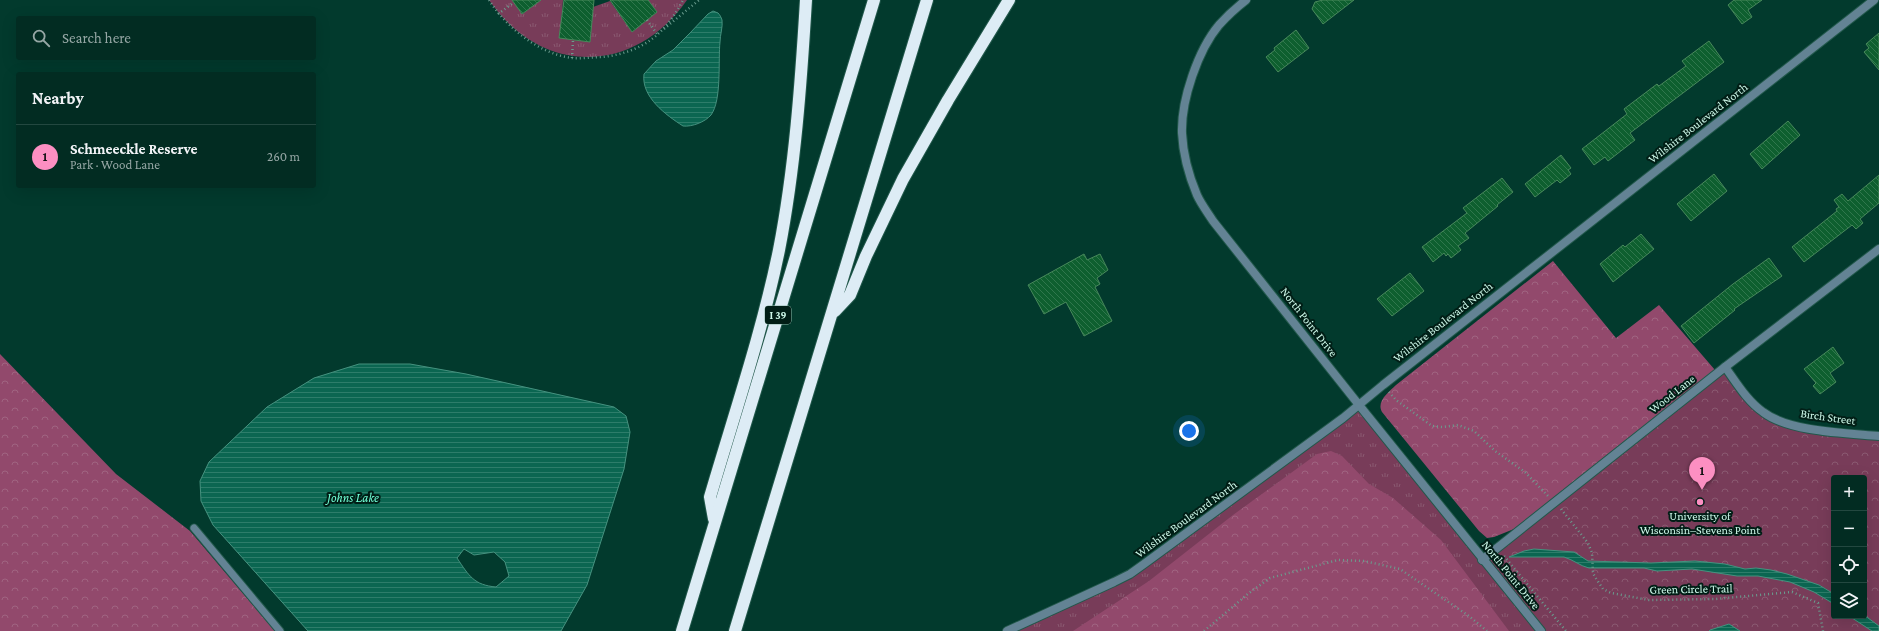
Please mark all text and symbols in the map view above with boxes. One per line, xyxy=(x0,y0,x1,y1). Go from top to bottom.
search box xyxy=(16,16,316,60)
icon: search xyxy=(30,27,52,49)
text: Search here xyxy=(62,30,131,46)
street label: Wilshire Boulevard North xyxy=(1646,80,1751,166)
text: Nearby xyxy=(32,89,84,108)
text: Schmeeckle Reserve xyxy=(70,141,198,157)
text: 1 xyxy=(43,149,47,164)
text: 260 m xyxy=(267,149,300,164)
text: Park · Wood Lane xyxy=(70,157,160,172)
street label: Wilshire Boulevard North xyxy=(1391,279,1496,365)
street label: North Point Drive xyxy=(1278,284,1340,360)
road number: I 39 xyxy=(765,306,791,324)
street label: Wood Lane xyxy=(1646,372,1698,416)
street label: Birch Street xyxy=(1800,406,1857,428)
your location xyxy=(1179,421,1199,441)
pin: 1 xyxy=(1689,457,1715,490)
map controls xyxy=(1831,475,1867,619)
button: + xyxy=(1831,475,1867,511)
street label: Wilshire Boulevard North xyxy=(1132,477,1240,561)
water label: Johns Lake xyxy=(325,490,379,505)
marker: University of Wisconsin–Stevens Point xyxy=(1695,497,1705,507)
place label: University of Wisconsin–Stevens Point xyxy=(1640,509,1761,537)
button: − xyxy=(1831,511,1867,547)
street label: North Point Drive xyxy=(1479,538,1543,612)
button: locate xyxy=(1831,547,1867,583)
street label: Green Circle Trail xyxy=(1649,581,1733,597)
button: layers xyxy=(1831,583,1867,619)

